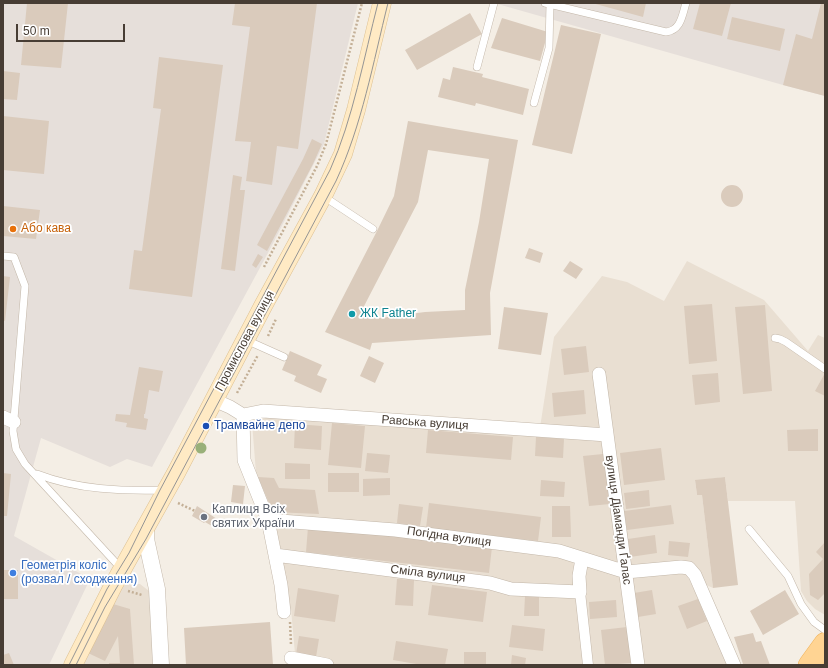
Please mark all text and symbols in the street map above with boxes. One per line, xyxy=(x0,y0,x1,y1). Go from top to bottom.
scale bar xyxy=(18,16,127,42)
text: 50 m xyxy=(23,24,50,38)
place label: Або кава xyxy=(21,222,71,236)
marker: Або кава xyxy=(8,224,18,234)
street label: Промислова вулиця xyxy=(212,288,278,394)
place label: ЖК Father xyxy=(360,307,416,321)
marker: ЖК Father xyxy=(347,309,357,319)
street label: Равська вулиця xyxy=(381,413,469,433)
place label: Трамвайне депо xyxy=(214,419,305,433)
marker: Трамвайне депо xyxy=(201,421,211,431)
street label: вулиця Діаманди Ґалас xyxy=(602,454,634,586)
place label: Каплиця Всіх святих України xyxy=(212,503,295,531)
marker: Каплиця Всіх святих України xyxy=(199,512,209,522)
street label: Погідна вулиця xyxy=(406,524,492,550)
place label: Геометрія коліс (розвал / сходження) xyxy=(21,559,137,587)
street label: Сміла вулиця xyxy=(390,562,466,586)
marker: Геометрія коліс (розвал / сходження) xyxy=(8,568,18,578)

